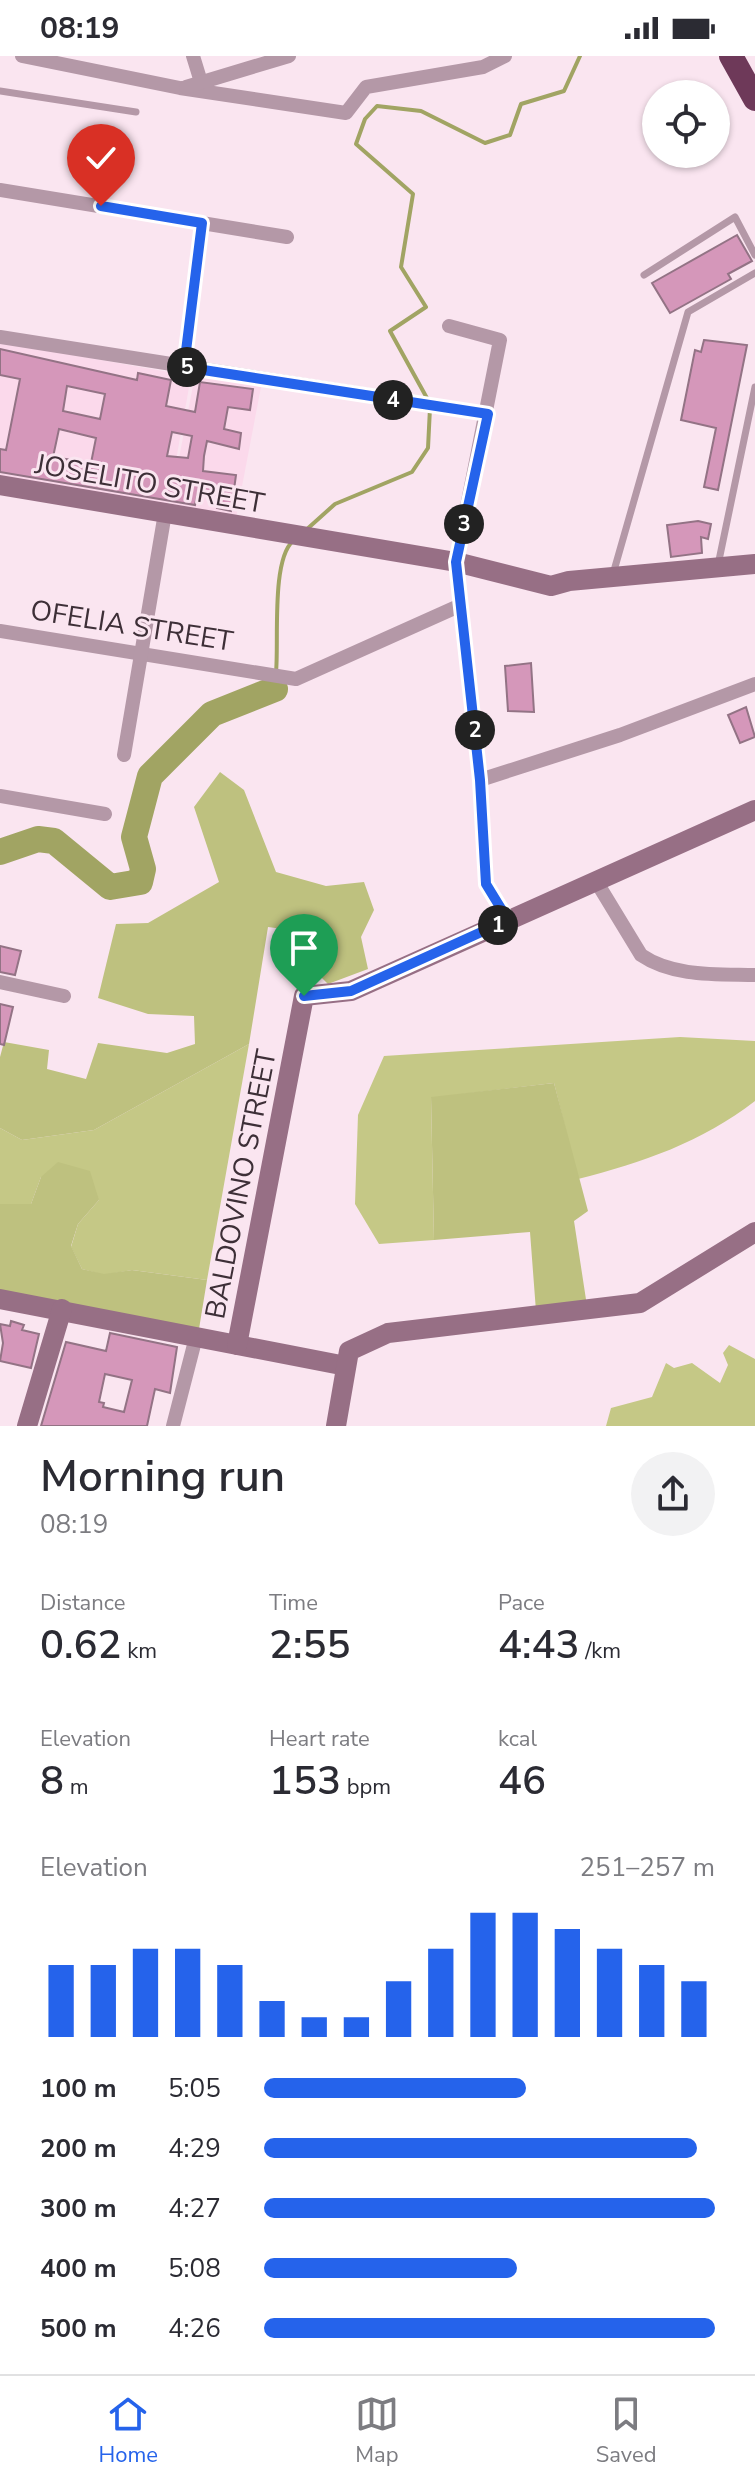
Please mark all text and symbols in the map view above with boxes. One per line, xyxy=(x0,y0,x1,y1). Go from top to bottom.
text: 08:19 xyxy=(40,8,119,49)
map controls xyxy=(642,80,730,168)
button: locate xyxy=(642,80,730,168)
pin xyxy=(67,124,135,206)
icon: check xyxy=(79,136,123,180)
pin: 5 xyxy=(167,347,207,387)
text: 5 xyxy=(180,352,194,382)
pin: 4 xyxy=(373,380,413,420)
text: 4 xyxy=(386,385,400,415)
street label: JOSELITO STREET xyxy=(31,445,268,523)
pin: 3 xyxy=(444,504,484,544)
text: 3 xyxy=(457,509,471,539)
street label: OFELIA STREET xyxy=(28,591,236,661)
pin: 2 xyxy=(455,710,495,750)
text: 2 xyxy=(468,715,482,745)
pin: 1 xyxy=(478,905,518,945)
text: 1 xyxy=(491,910,505,940)
pin xyxy=(270,914,338,996)
icon: arrive xyxy=(282,926,326,970)
street label: BALDOVINO STREET xyxy=(196,1046,286,1322)
text: Morning run xyxy=(40,1447,285,1507)
button: share xyxy=(631,1452,715,1536)
text: 08:19 xyxy=(40,1507,108,1542)
text: Distance xyxy=(40,1588,125,1618)
text: Time xyxy=(269,1588,318,1618)
text: Pace xyxy=(498,1588,545,1618)
text: 0.62 xyxy=(40,1618,121,1672)
text: 2:55 xyxy=(269,1618,350,1672)
text: 4:43 xyxy=(498,1618,579,1672)
text: km xyxy=(121,1636,157,1666)
text: /km xyxy=(579,1636,621,1666)
text: Elevation xyxy=(40,1724,131,1754)
text: Heart rate xyxy=(269,1724,370,1754)
text: kcal xyxy=(498,1724,537,1754)
text: 8 xyxy=(40,1754,64,1808)
text: 153 xyxy=(269,1754,341,1808)
text: 46 xyxy=(498,1754,546,1808)
text: m xyxy=(64,1772,89,1802)
text: bpm xyxy=(341,1772,391,1802)
text: Elevation xyxy=(40,1850,148,1885)
text: 251–257 m xyxy=(579,1850,715,1885)
text: 100 m xyxy=(40,2071,117,2106)
text: 5:05 xyxy=(168,2071,221,2106)
text: 200 m xyxy=(40,2131,117,2166)
text: 4:29 xyxy=(168,2131,221,2166)
text: 300 m xyxy=(40,2191,117,2226)
text: 4:27 xyxy=(168,2191,221,2226)
text: 400 m xyxy=(40,2251,117,2286)
text: 5:08 xyxy=(168,2251,221,2286)
text: 500 m xyxy=(40,2311,117,2346)
text: 4:26 xyxy=(168,2311,221,2346)
tab: Home xyxy=(98,2392,158,2470)
tab: Map xyxy=(355,2392,399,2470)
tab: Saved xyxy=(596,2392,657,2470)

